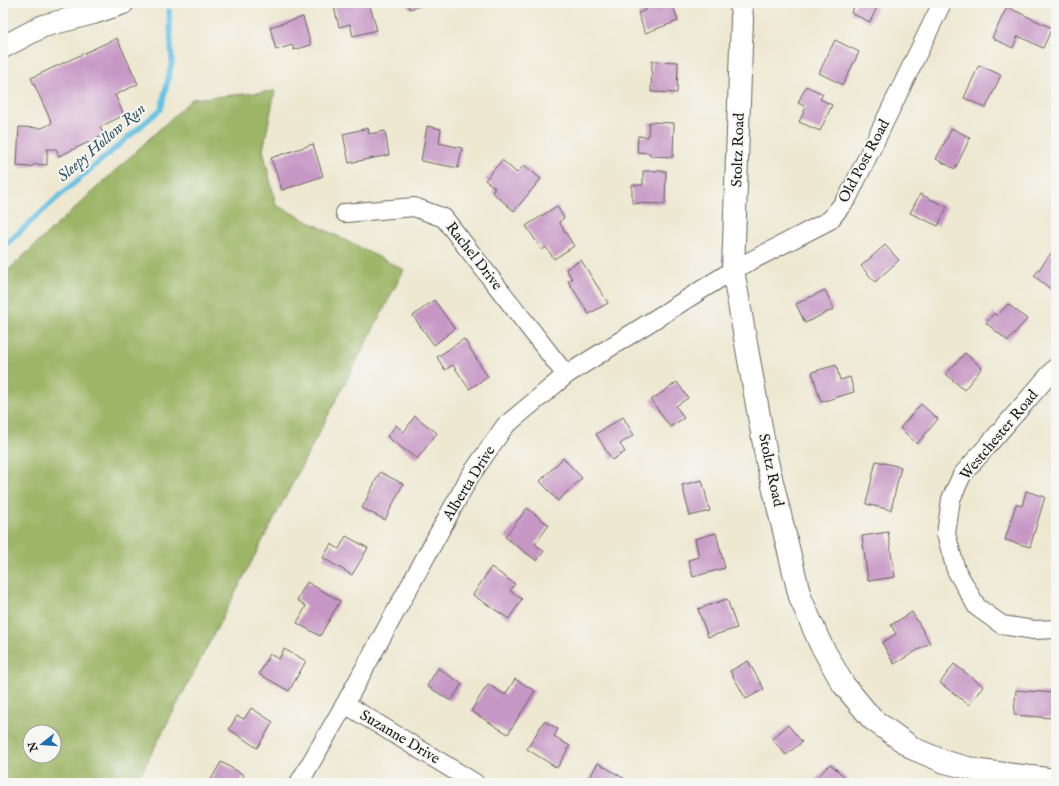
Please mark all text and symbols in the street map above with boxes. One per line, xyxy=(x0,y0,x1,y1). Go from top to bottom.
water label: Sleepy Hollow Run xyxy=(54,99,150,187)
street label: Stoltz Road xyxy=(727,112,749,187)
street label: Old Post Road xyxy=(834,115,894,206)
street label: Rachel Drive xyxy=(441,218,507,294)
street label: Westchester Road xyxy=(956,385,1043,484)
street label: Stoltz Road xyxy=(754,432,788,509)
street label: Alberta Drive xyxy=(438,442,500,525)
street label: Suzanne Drive xyxy=(357,706,444,768)
north arrow xyxy=(22,724,62,764)
text: N xyxy=(25,740,42,754)

